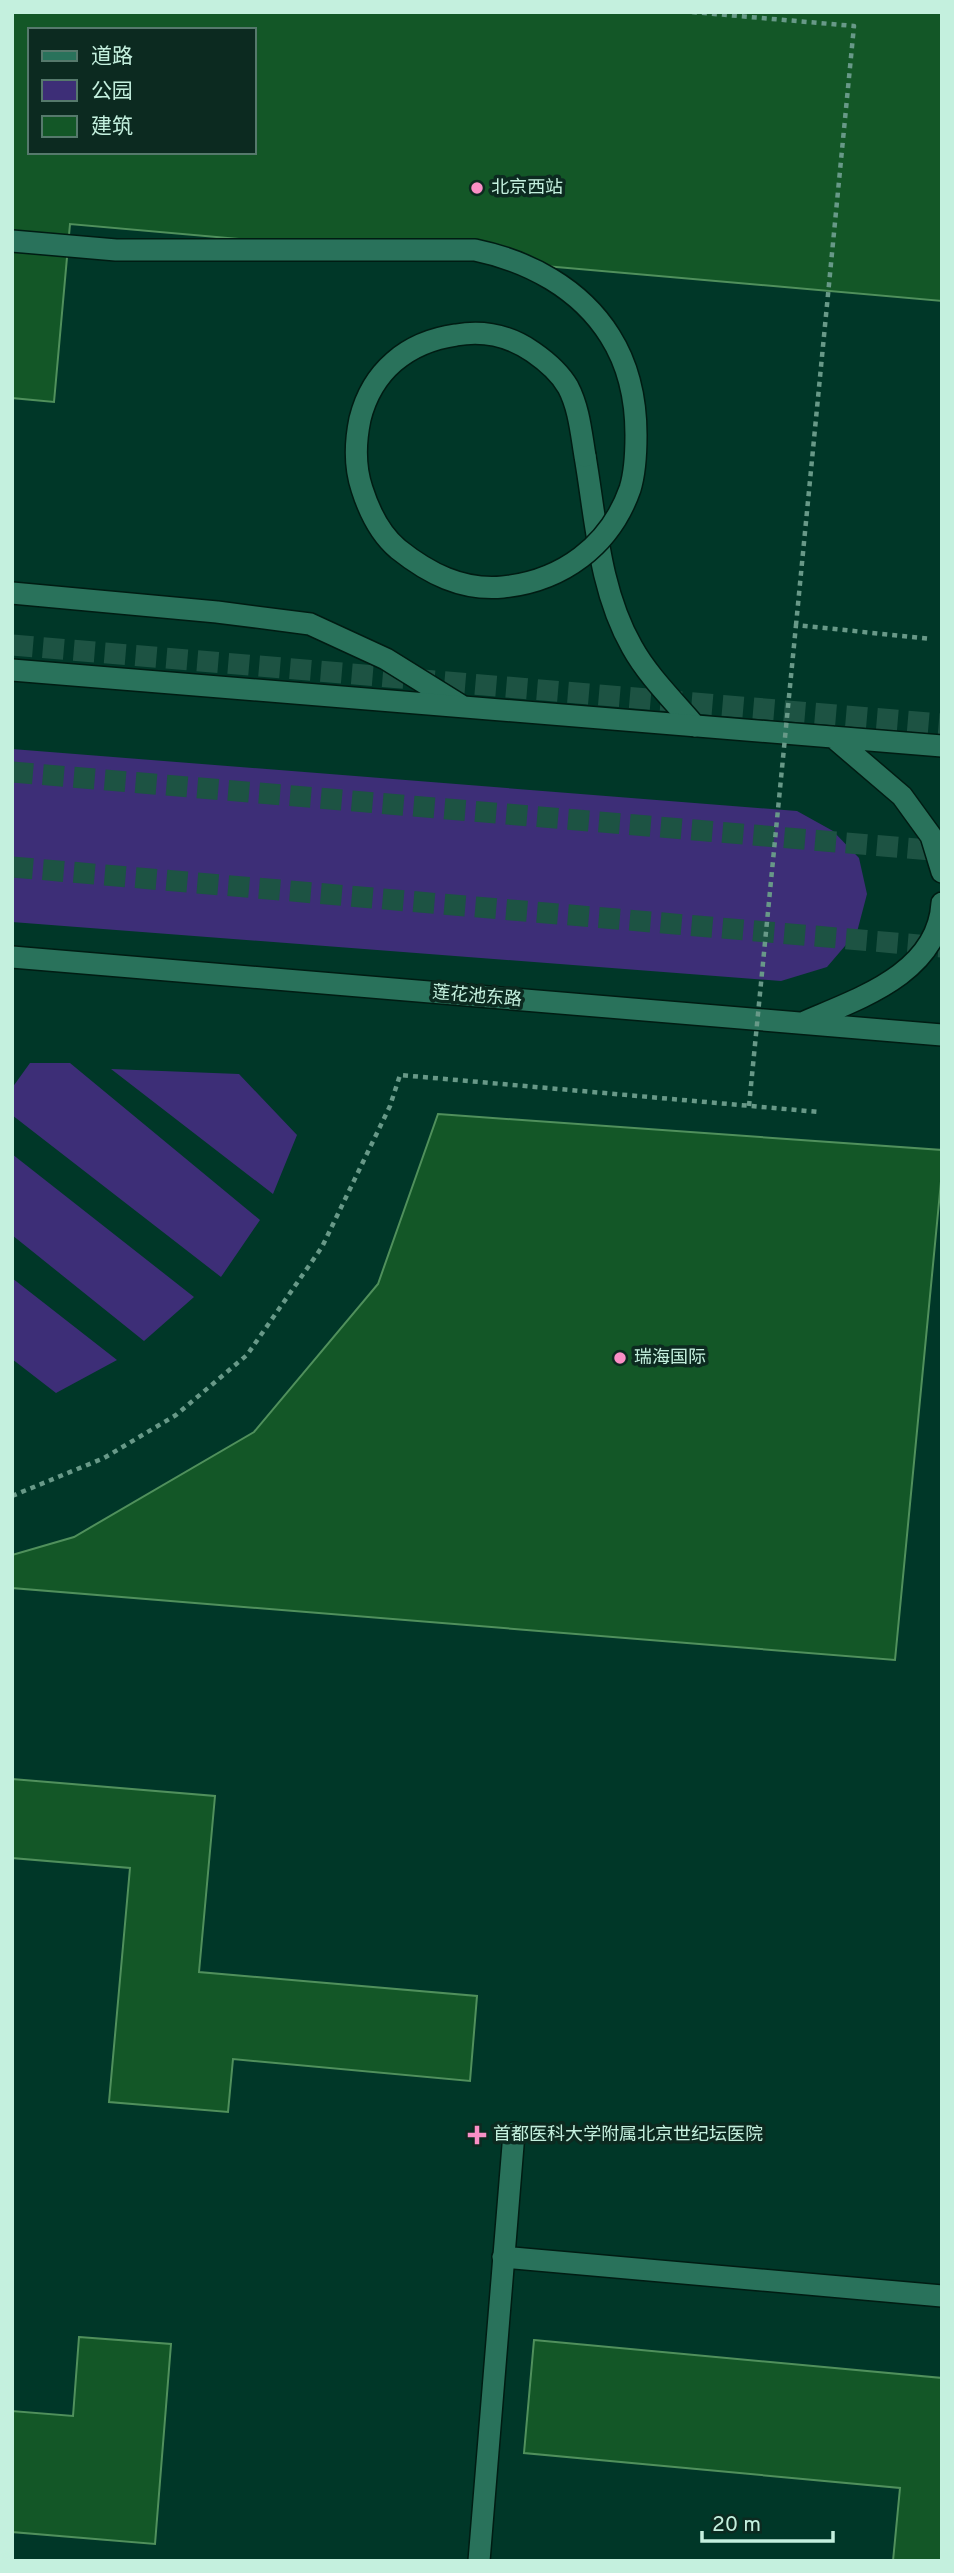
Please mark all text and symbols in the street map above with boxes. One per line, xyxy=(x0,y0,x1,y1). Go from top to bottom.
legend xyxy=(28,28,256,154)
text: 道路 xyxy=(91,44,133,71)
text: 公园 xyxy=(91,79,133,106)
text: 建筑 xyxy=(91,114,133,141)
place label: 北京西站 xyxy=(491,177,563,200)
marker: 北京西站 xyxy=(469,180,485,196)
street label: 莲花池东路 xyxy=(431,982,523,1012)
place label: 瑞海国际 xyxy=(634,1347,706,1370)
marker: 瑞海国际 xyxy=(612,1350,628,1366)
place label: 首都医科大学附属北京世纪坛医院 xyxy=(493,2124,763,2147)
marker: 首都医科大学附属北京世纪坛医院 xyxy=(467,2125,487,2145)
scale bar xyxy=(702,2500,833,2544)
text: 20 m xyxy=(712,2512,761,2539)

